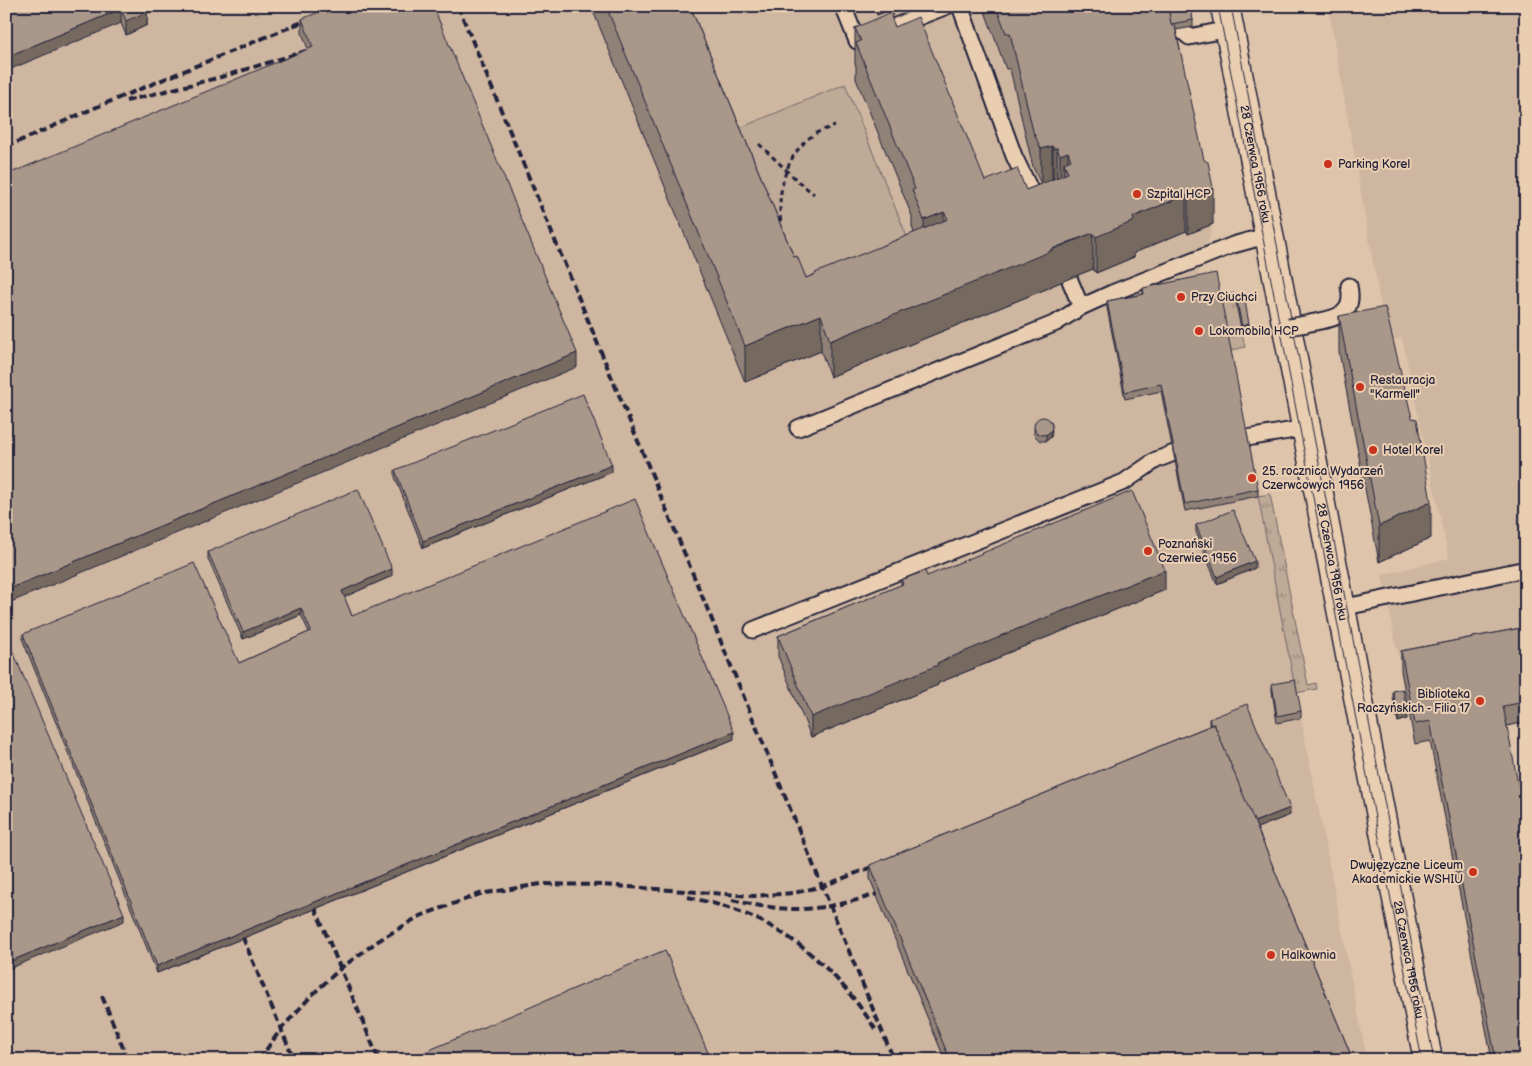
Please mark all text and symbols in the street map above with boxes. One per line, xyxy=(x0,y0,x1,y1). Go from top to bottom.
street label: 28 Czerwca 1956 roku xyxy=(1237,104,1274,224)
place label: Parking Korel xyxy=(1338,157,1410,172)
marker: Parking Korel xyxy=(1322,158,1334,170)
place label: Szpital HCP xyxy=(1147,187,1211,202)
marker: Szpital HCP xyxy=(1131,188,1143,200)
place label: Przy Ciuchci xyxy=(1191,290,1257,305)
marker: Przy Ciuchci xyxy=(1175,291,1187,303)
place label: Lokomobila HCP xyxy=(1209,324,1299,339)
marker: Lokomobila HCP xyxy=(1193,325,1205,337)
place label: Restauracja "Karmell" xyxy=(1370,373,1436,402)
marker: Restauracja "Karmell" xyxy=(1354,381,1366,393)
place label: Hotel Korel xyxy=(1383,443,1443,458)
marker: Hotel Korel xyxy=(1367,444,1379,456)
place label: 25. rocznica Wydarzeń Czerwcowych 1956 xyxy=(1262,464,1383,493)
marker: 25. rocznica Wydarzeń Czerwcowych 1956 xyxy=(1246,472,1258,484)
street label: 28 Czerwca 1956 roku xyxy=(1313,502,1351,622)
place label: Poznański Czerwiec 1956 xyxy=(1158,537,1237,566)
marker: Poznański Czerwiec 1956 xyxy=(1142,545,1154,557)
place label: Biblioteka Raczyńskich - Filia 17 xyxy=(1357,687,1470,716)
marker: Biblioteka Raczyńskich - Filia 17 xyxy=(1474,695,1486,707)
place label: Dwujęzyczne Liceum Akademickie WSHIU xyxy=(1350,858,1463,887)
marker: Dwujęzyczne Liceum Akademickie WSHIU xyxy=(1467,866,1479,878)
street label: 28 Czerwca 1956 roku xyxy=(1390,899,1427,1020)
place label: Halkownia xyxy=(1281,948,1336,963)
marker: Halkownia xyxy=(1265,949,1277,961)

